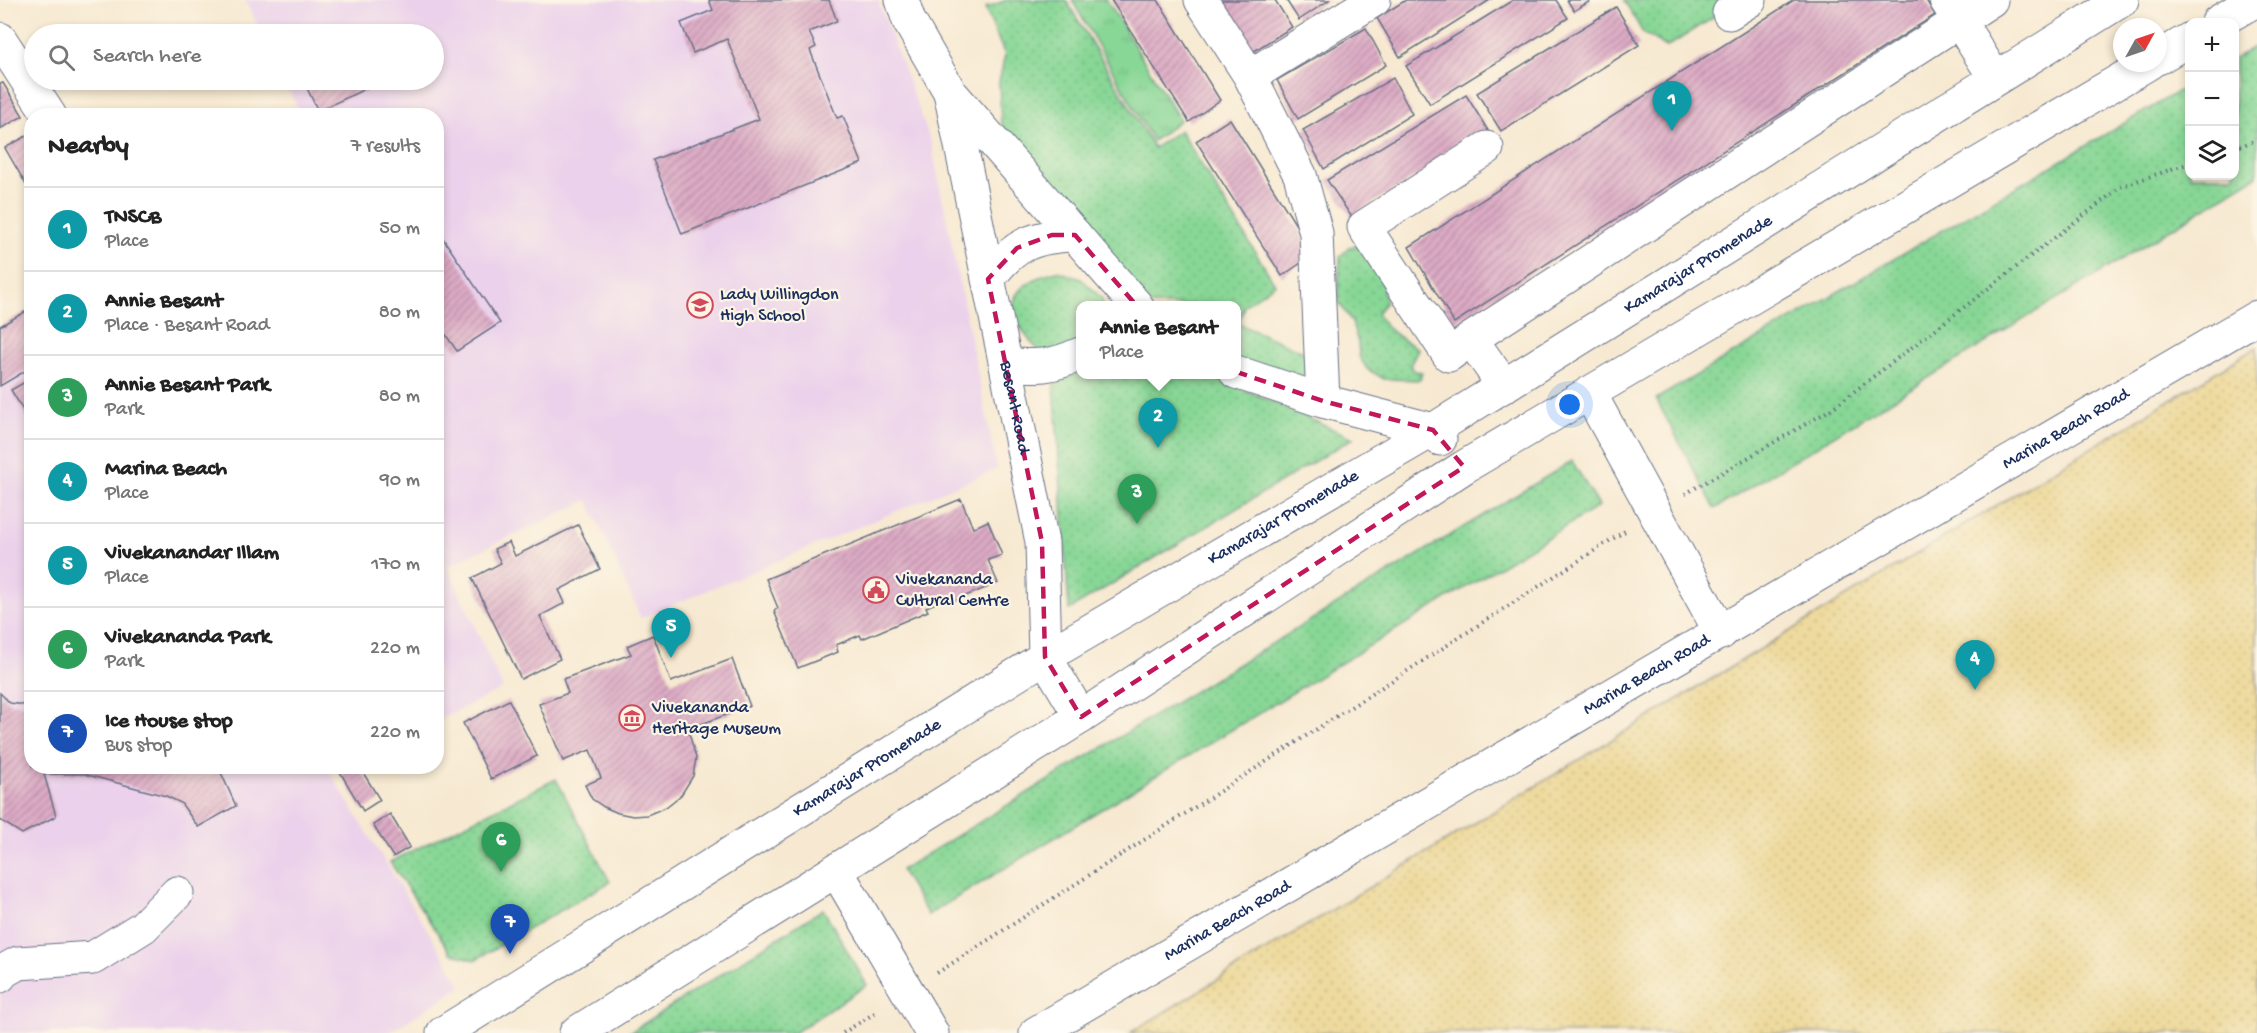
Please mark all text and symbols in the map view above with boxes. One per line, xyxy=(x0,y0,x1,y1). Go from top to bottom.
north arrow xyxy=(2113,18,2167,72)
map controls xyxy=(2185,18,2239,180)
button: + xyxy=(2185,18,2239,72)
search box xyxy=(24,24,444,90)
icon: search xyxy=(45,41,78,74)
text: Search here xyxy=(93,44,201,70)
button: − xyxy=(2185,72,2239,126)
pin: 1 xyxy=(1652,82,1692,131)
button: layers xyxy=(2185,126,2239,180)
text: Nearby xyxy=(48,132,129,163)
text: 7 results xyxy=(351,136,420,159)
text: TNSCB xyxy=(105,205,161,231)
street label: Kamarajar Promenade xyxy=(1620,210,1777,319)
text: 1 xyxy=(63,218,72,241)
text: 50 m xyxy=(379,218,420,241)
text: Place xyxy=(105,231,149,254)
place label: Lady Willingdon High School xyxy=(720,285,839,327)
text: Annie Besant xyxy=(105,289,223,315)
school or university icon: Lady Willingdon High School xyxy=(685,290,715,320)
popup xyxy=(1076,301,1241,379)
text: 2 xyxy=(63,302,72,325)
text: 80 m xyxy=(379,302,420,325)
text: Place · Besant Road xyxy=(105,315,270,338)
text: Annie Besant xyxy=(1100,316,1217,342)
text: Place xyxy=(1100,342,1143,365)
street label: Besant Road xyxy=(995,358,1035,457)
text: Annie Besant Park xyxy=(105,373,270,399)
street label: Marina Beach Road xyxy=(1999,383,2134,474)
text: 3 xyxy=(62,386,73,409)
text: 80 m xyxy=(379,386,420,409)
your location xyxy=(1555,390,1584,419)
pin: 2 xyxy=(1138,398,1178,448)
text: Park xyxy=(105,399,143,422)
text: Marina Beach xyxy=(105,457,227,483)
street label: Kamarajar Promenade xyxy=(1204,465,1363,570)
text: 4 xyxy=(63,470,72,493)
text: 90 m xyxy=(380,470,420,493)
pin: 3 xyxy=(1118,474,1156,524)
text: Place xyxy=(105,483,149,506)
text: Vivekanandar Illam xyxy=(105,541,279,567)
text: 5 xyxy=(62,554,73,577)
text: 170 m xyxy=(371,554,420,577)
text: Place xyxy=(105,567,149,590)
place label: Vivekananda Cultural Centre xyxy=(895,570,1010,612)
public building icon: Vivekananda Cultural Centre xyxy=(861,575,891,605)
pin: 5 xyxy=(652,608,690,658)
text: Vivekananda Park xyxy=(105,625,270,651)
street label: Marina Beach Road xyxy=(1580,629,1715,720)
text: 6 xyxy=(62,638,73,661)
text: 220 m xyxy=(370,638,420,661)
pin: 4 xyxy=(1956,640,1994,690)
text: Park xyxy=(105,651,143,674)
place label: Vivekananda Heritage Museum xyxy=(651,698,781,740)
museum icon: Vivekananda Heritage Museum xyxy=(617,703,647,733)
text: Ice House stop xyxy=(105,709,233,735)
street label: Kamarajar Promenade xyxy=(789,714,946,822)
text: 7 xyxy=(62,722,73,745)
text: 220 m xyxy=(370,722,420,745)
text: Bus stop xyxy=(105,735,172,758)
pin: 6 xyxy=(482,822,520,872)
street label: Marina Beach Road xyxy=(1160,875,1296,966)
pin: 7 xyxy=(490,904,530,954)

